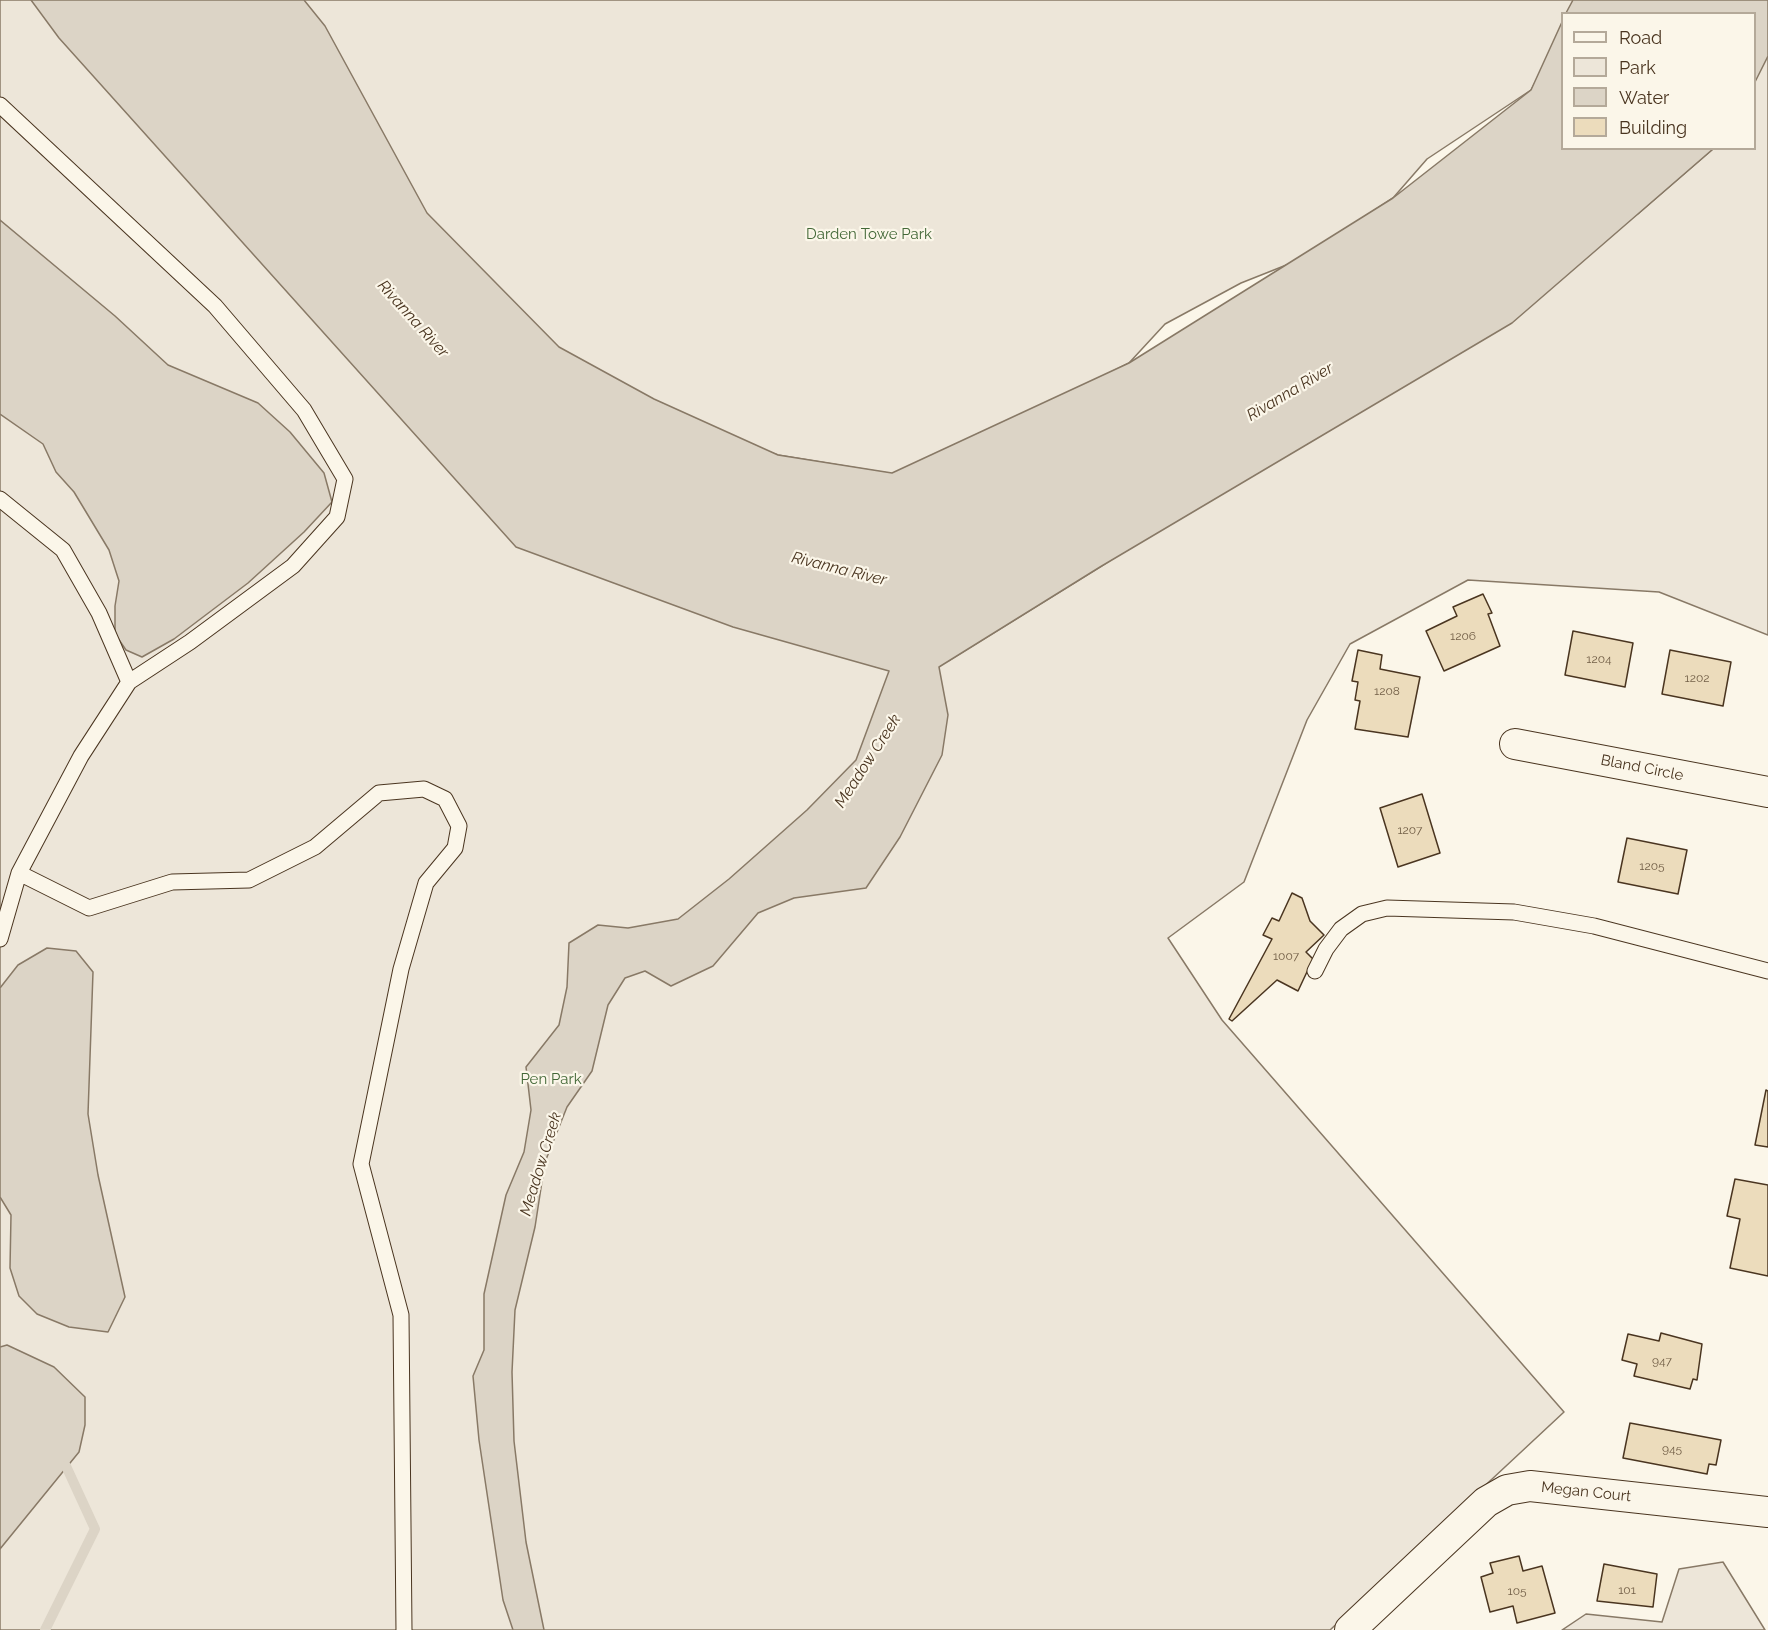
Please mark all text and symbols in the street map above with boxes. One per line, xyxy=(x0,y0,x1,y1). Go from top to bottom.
legend xyxy=(1561,12,1756,150)
text: Road xyxy=(1619,27,1662,48)
text: Park xyxy=(1619,57,1656,78)
text: Water xyxy=(1619,87,1669,108)
text: Building xyxy=(1619,117,1687,138)
park label: Darden Towe Park xyxy=(806,225,932,243)
water label: Rivanna River xyxy=(373,276,453,362)
water label: Rivanna River xyxy=(1243,359,1337,425)
water label: Rivanna River xyxy=(790,548,888,590)
house number: 1206 xyxy=(1450,629,1476,643)
house number: 1204 xyxy=(1586,652,1612,666)
house number: 1202 xyxy=(1685,671,1709,685)
house number: 1208 xyxy=(1374,684,1400,698)
water label: Meadow Creek xyxy=(831,711,905,811)
street label: Bland Circle xyxy=(1599,751,1685,785)
house number: 1207 xyxy=(1397,823,1423,837)
house number: 1205 xyxy=(1639,859,1665,873)
house number: 1007 xyxy=(1273,949,1299,963)
park label: Pen Park xyxy=(520,1070,582,1088)
water label: Meadow Creek xyxy=(516,1110,566,1218)
house number: 947 xyxy=(1652,1354,1672,1368)
house number: 945 xyxy=(1662,1442,1682,1456)
street label: Megan Court xyxy=(1540,1478,1632,1506)
house number: 101 xyxy=(1618,1583,1636,1597)
house number: 105 xyxy=(1507,1584,1527,1598)

